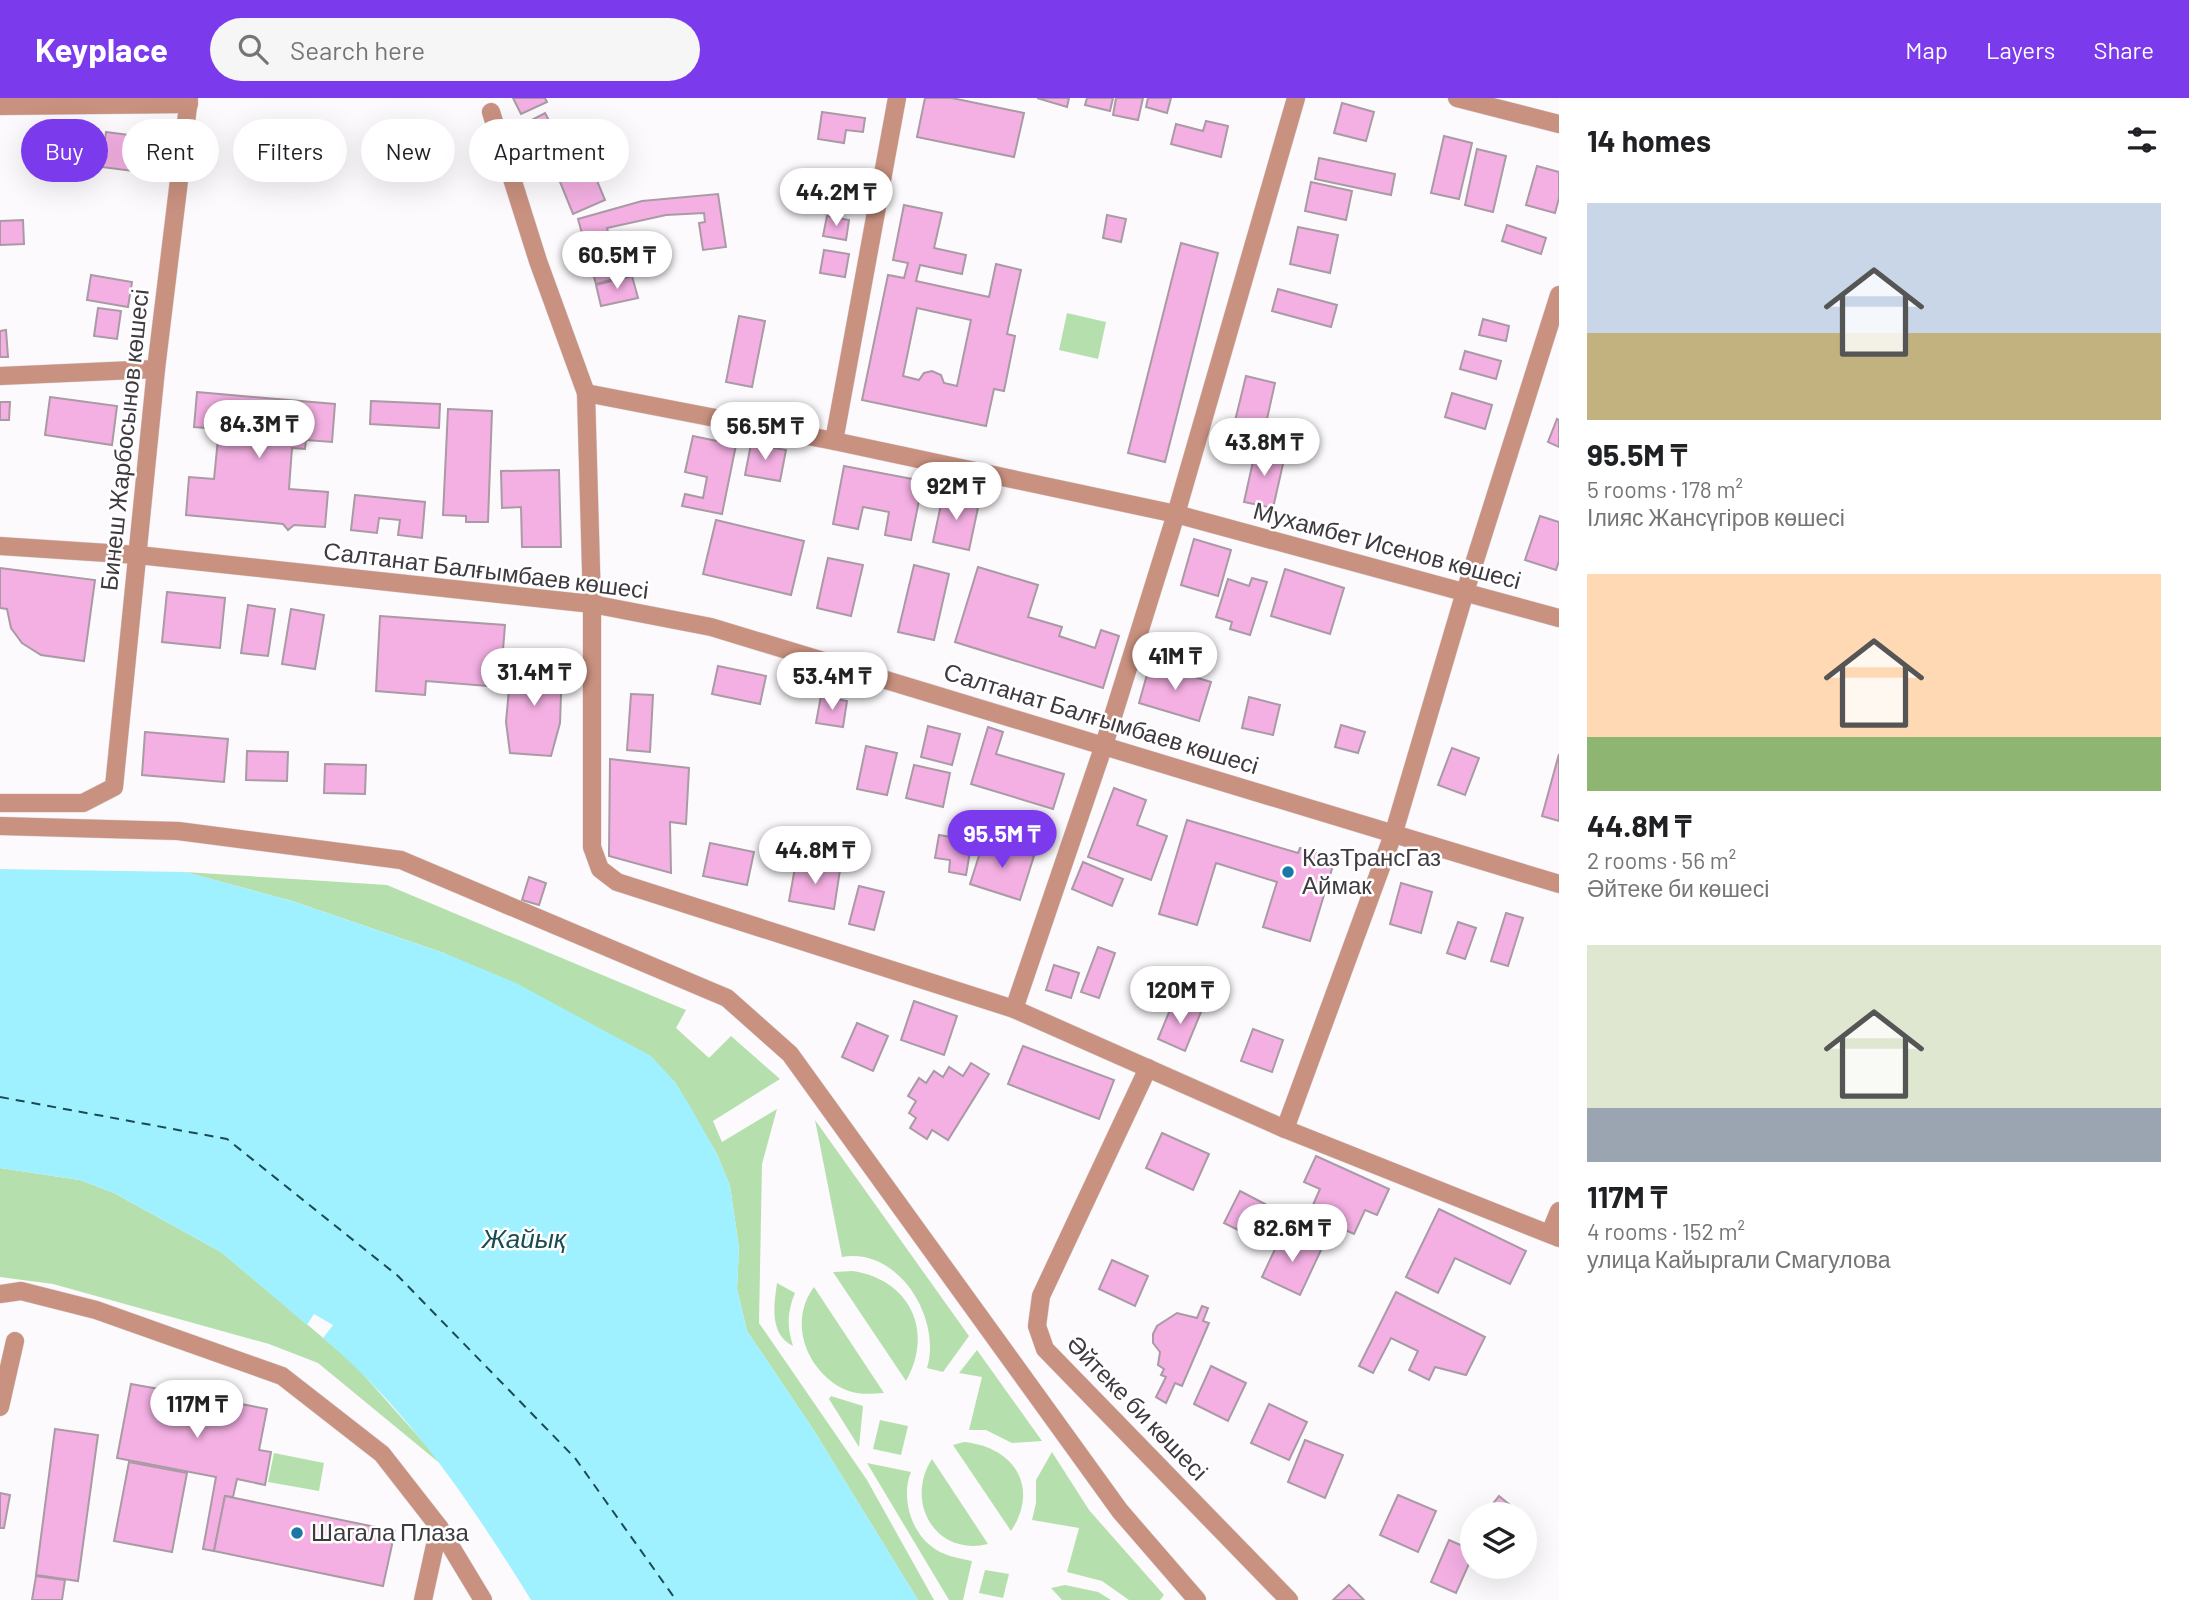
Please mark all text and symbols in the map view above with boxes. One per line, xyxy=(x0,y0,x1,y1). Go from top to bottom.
search box xyxy=(210,18,700,81)
text: Keyplace xyxy=(35,29,168,69)
icon: search xyxy=(234,30,272,68)
text: Search here xyxy=(290,34,425,65)
text: Map xyxy=(1905,35,1948,64)
text: Layers xyxy=(1986,35,2055,64)
text: Share xyxy=(2093,35,2154,64)
chip: Buy xyxy=(21,119,108,182)
chip: Rent xyxy=(122,119,219,182)
chip: Filters xyxy=(233,119,347,182)
chip: New xyxy=(361,119,455,182)
chip: Apartment xyxy=(469,119,629,182)
icon: filters xyxy=(2123,121,2161,159)
text: 14 homes xyxy=(1587,122,1711,158)
pin: 44.2M ₸ xyxy=(771,169,901,228)
text: 44.2M ₸ xyxy=(796,177,876,205)
pin: 60.5M ₸ xyxy=(552,232,682,291)
text: 60.5M ₸ xyxy=(578,240,656,268)
icon: home xyxy=(1811,249,1937,375)
street label: Бинеш Жарбосынов көшесі xyxy=(93,288,154,592)
pin: 84.3M ₸ xyxy=(194,400,324,460)
pin: 56.5M ₸ xyxy=(700,402,830,462)
text: 84.3M ₸ xyxy=(220,409,298,437)
text: 56.5M ₸ xyxy=(727,411,803,439)
pin: 43.8M ₸ xyxy=(1199,418,1329,478)
text: 43.8M ₸ xyxy=(1225,427,1303,455)
text: 95.5M ₸ xyxy=(1587,436,1687,472)
pin: 92M ₸ xyxy=(907,462,1005,522)
text: 92M ₸ xyxy=(927,471,985,499)
text: 5 rooms · 178 m² xyxy=(1587,475,1743,503)
street label: Мухамбет Исенов көшесі xyxy=(1250,495,1524,594)
text: Ілияс Жансүгіров көшесі xyxy=(1587,503,1845,531)
street label: Салтанат Балғымбаев көшесі xyxy=(322,535,650,604)
icon: home xyxy=(1811,620,1937,746)
pin: 41M ₸ xyxy=(1126,632,1224,692)
text: 41M ₸ xyxy=(1148,641,1202,669)
pin: 31.4M ₸ xyxy=(469,648,599,708)
pin: 53.4M ₸ xyxy=(767,652,897,712)
street label: Салтанат Балғымбаев көшесі xyxy=(941,656,1262,779)
text: 31.4M ₸ xyxy=(497,657,571,685)
text: 53.4M ₸ xyxy=(793,661,871,689)
text: 44.8M ₸ xyxy=(1587,807,1691,843)
pin: 95.5M ₸ xyxy=(937,810,1067,870)
text: 95.5M ₸ xyxy=(964,819,1040,847)
pin: 44.8M ₸ xyxy=(750,826,880,886)
text: 44.8M ₸ xyxy=(775,835,855,863)
place label: КазТрансГаз Аймак xyxy=(1302,842,1441,899)
text: 2 rooms · 56 m² xyxy=(1587,846,1736,874)
marker: КазТрансГаз Аймак xyxy=(1280,864,1296,880)
text: Әйтеке би көшесі xyxy=(1587,874,1769,902)
pin: 120M ₸ xyxy=(1123,967,1237,1026)
text: 120M ₸ xyxy=(1146,975,1214,1003)
icon: home xyxy=(1811,991,1937,1117)
text: 117M ₸ xyxy=(1587,1178,1667,1214)
pin: 82.6M ₸ xyxy=(1227,1204,1357,1264)
text: 82.6M ₸ xyxy=(1253,1213,1331,1241)
text: 4 rooms · 152 m² xyxy=(1587,1217,1745,1245)
water label: Жайық xyxy=(480,1222,568,1253)
text: улица Кайыргали Смагулова xyxy=(1587,1245,1891,1273)
street label: Әйтеке би көшесі xyxy=(1062,1328,1215,1485)
pin: 117M ₸ xyxy=(140,1380,254,1440)
text: 117M ₸ xyxy=(166,1389,228,1417)
map controls xyxy=(1460,1502,1537,1579)
button: layers xyxy=(1460,1502,1537,1579)
place label: Шагала Плаза xyxy=(311,1517,469,1546)
marker: Шагала Плаза xyxy=(289,1525,305,1541)

